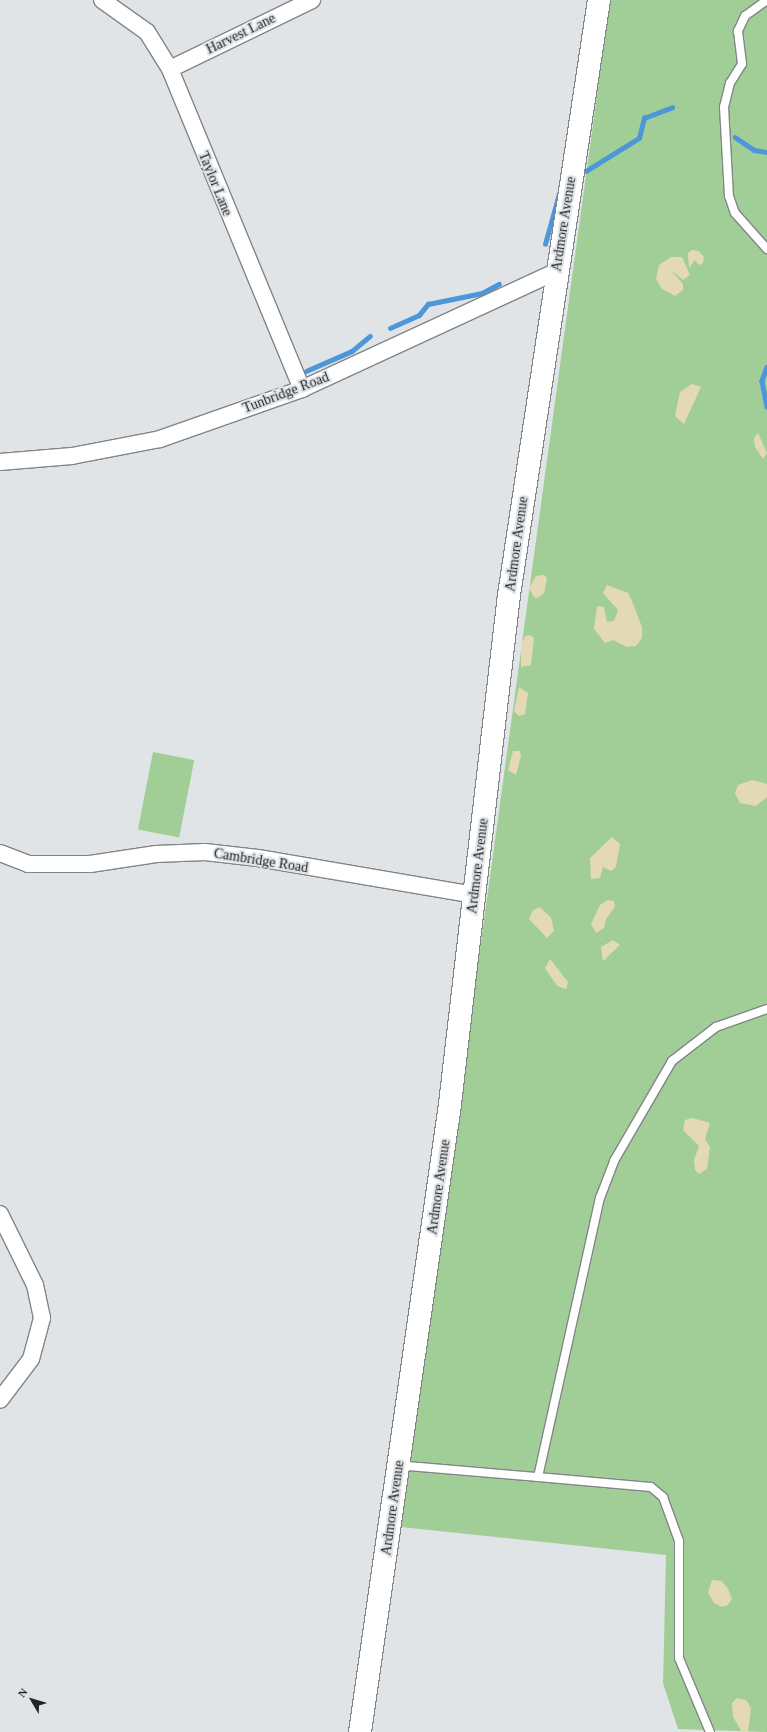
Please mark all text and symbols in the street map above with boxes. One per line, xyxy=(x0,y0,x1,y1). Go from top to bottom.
street label: Harvest Lane xyxy=(204,10,278,58)
street label: Taylor Lane xyxy=(195,149,235,219)
street label: Ardmore Avenue xyxy=(548,175,580,273)
street label: Tunbridge Road xyxy=(241,369,331,417)
street label: Ardmore Avenue xyxy=(502,495,532,593)
street label: Ardmore Avenue xyxy=(464,817,492,915)
street label: Cambridge Road xyxy=(213,845,309,877)
street label: Ardmore Avenue xyxy=(424,1138,454,1236)
street label: Ardmore Avenue xyxy=(378,1459,408,1557)
north arrow xyxy=(12,1680,52,1720)
text: N xyxy=(15,1686,30,1699)

